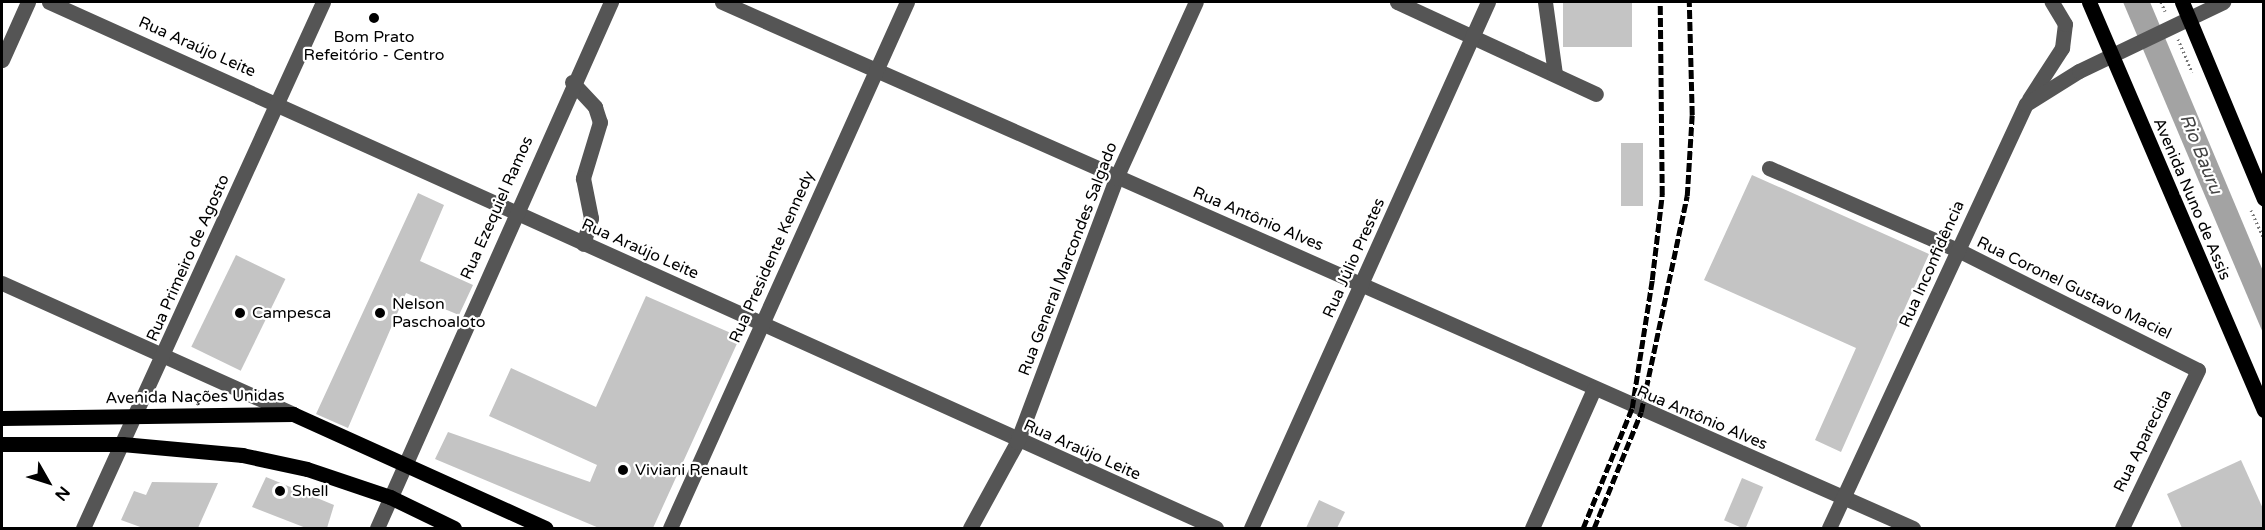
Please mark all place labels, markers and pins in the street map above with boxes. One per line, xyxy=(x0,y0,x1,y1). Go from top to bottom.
marker: Bom Prato Refeitório - Centro xyxy=(367,11,381,25)
place label: Bom Prato Refeitório - Centro xyxy=(304,27,444,65)
place label: Nelson Paschoaloto xyxy=(392,294,485,332)
place label: Campesca xyxy=(252,303,331,323)
marker: Campesca xyxy=(233,306,247,320)
marker: Nelson Paschoaloto xyxy=(373,306,387,320)
place label: Viviani Renault xyxy=(635,460,748,480)
marker: Viviani Renault xyxy=(616,463,630,477)
place label: Shell xyxy=(292,481,328,501)
marker: Shell xyxy=(273,484,287,498)

